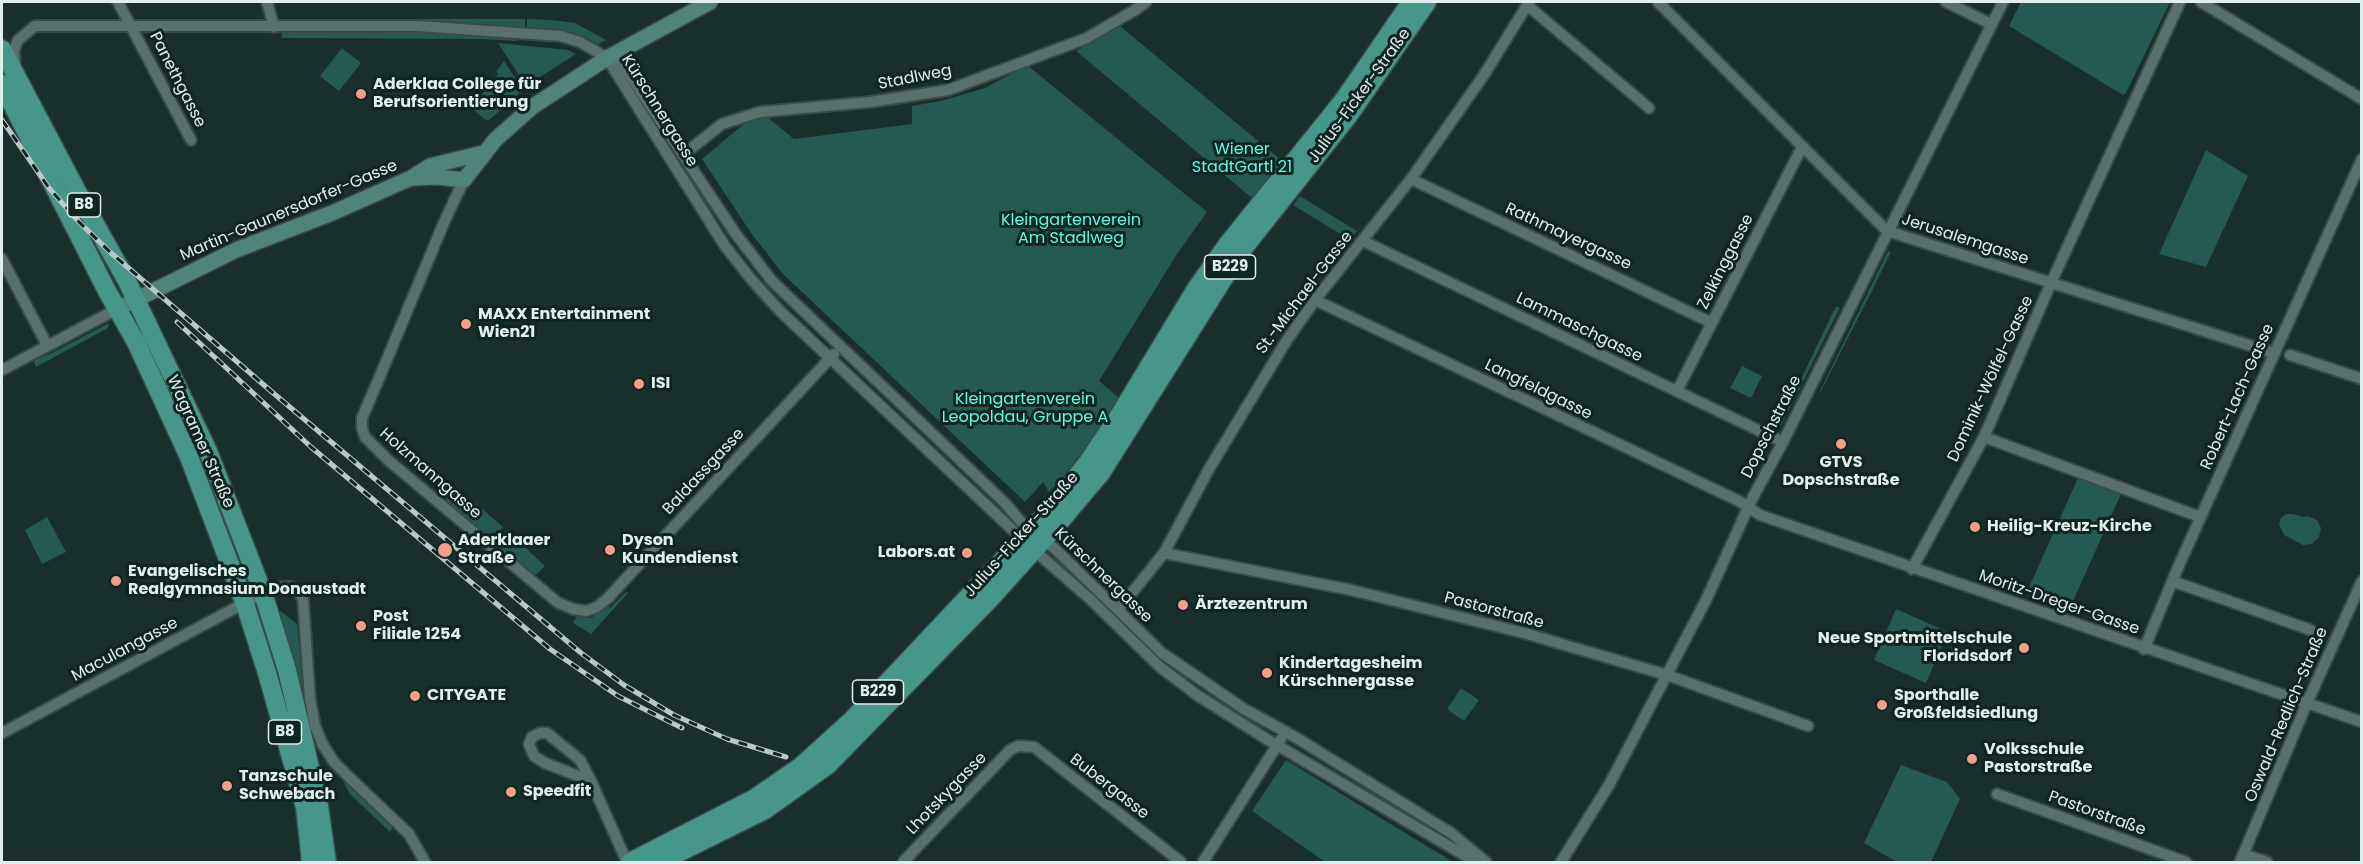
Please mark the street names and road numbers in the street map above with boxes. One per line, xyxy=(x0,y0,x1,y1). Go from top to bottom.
street label: Julius-Ficker-Straße xyxy=(1305,25,1415,167)
street label: Panethgasse xyxy=(145,29,209,131)
street label: Kürschnergasse xyxy=(617,51,701,171)
street label: Stadlweg xyxy=(877,61,953,95)
street label: Martin-Gaunersdorfer-Gasse xyxy=(177,156,401,266)
road number: B8 xyxy=(68,193,100,217)
street label: Rathmayergasse xyxy=(1502,199,1634,275)
street label: Jerusalemgasse xyxy=(1899,210,2031,270)
street label: Zelkinggasse xyxy=(1694,211,1758,313)
street label: St.-Michael-Gasse xyxy=(1253,228,1357,358)
road number: B229 xyxy=(1204,255,1256,279)
street label: Lammaschgasse xyxy=(1513,289,1645,367)
street label: Dominik-Wölfel-Gasse xyxy=(1944,293,2038,465)
street label: Robert-Lach-Gasse xyxy=(2197,321,2279,473)
street label: Langfeldgasse xyxy=(1481,356,1595,424)
street label: Wagramer Straße xyxy=(162,373,238,511)
street label: Dopschstraße xyxy=(1738,373,1806,481)
street label: Holzmanngasse xyxy=(375,425,485,523)
street label: Baldassgasse xyxy=(659,425,749,519)
street label: Julius-Ficker-Straße xyxy=(961,469,1083,601)
street label: Kürschnergasse xyxy=(1050,524,1156,628)
street label: Moritz-Dreger-Gasse xyxy=(1976,567,2142,639)
street label: Pastorstraße xyxy=(1442,588,1546,634)
street label: Maculangasse xyxy=(68,614,182,686)
street label: Oswald-Redlich-Straße xyxy=(2241,625,2333,805)
road number: B229 xyxy=(852,680,904,704)
road number: B8 xyxy=(268,720,302,744)
street label: Lhotskygasse xyxy=(903,749,991,839)
street label: Bubergasse xyxy=(1066,750,1152,824)
street label: Pastorstraße xyxy=(2046,787,2148,841)

